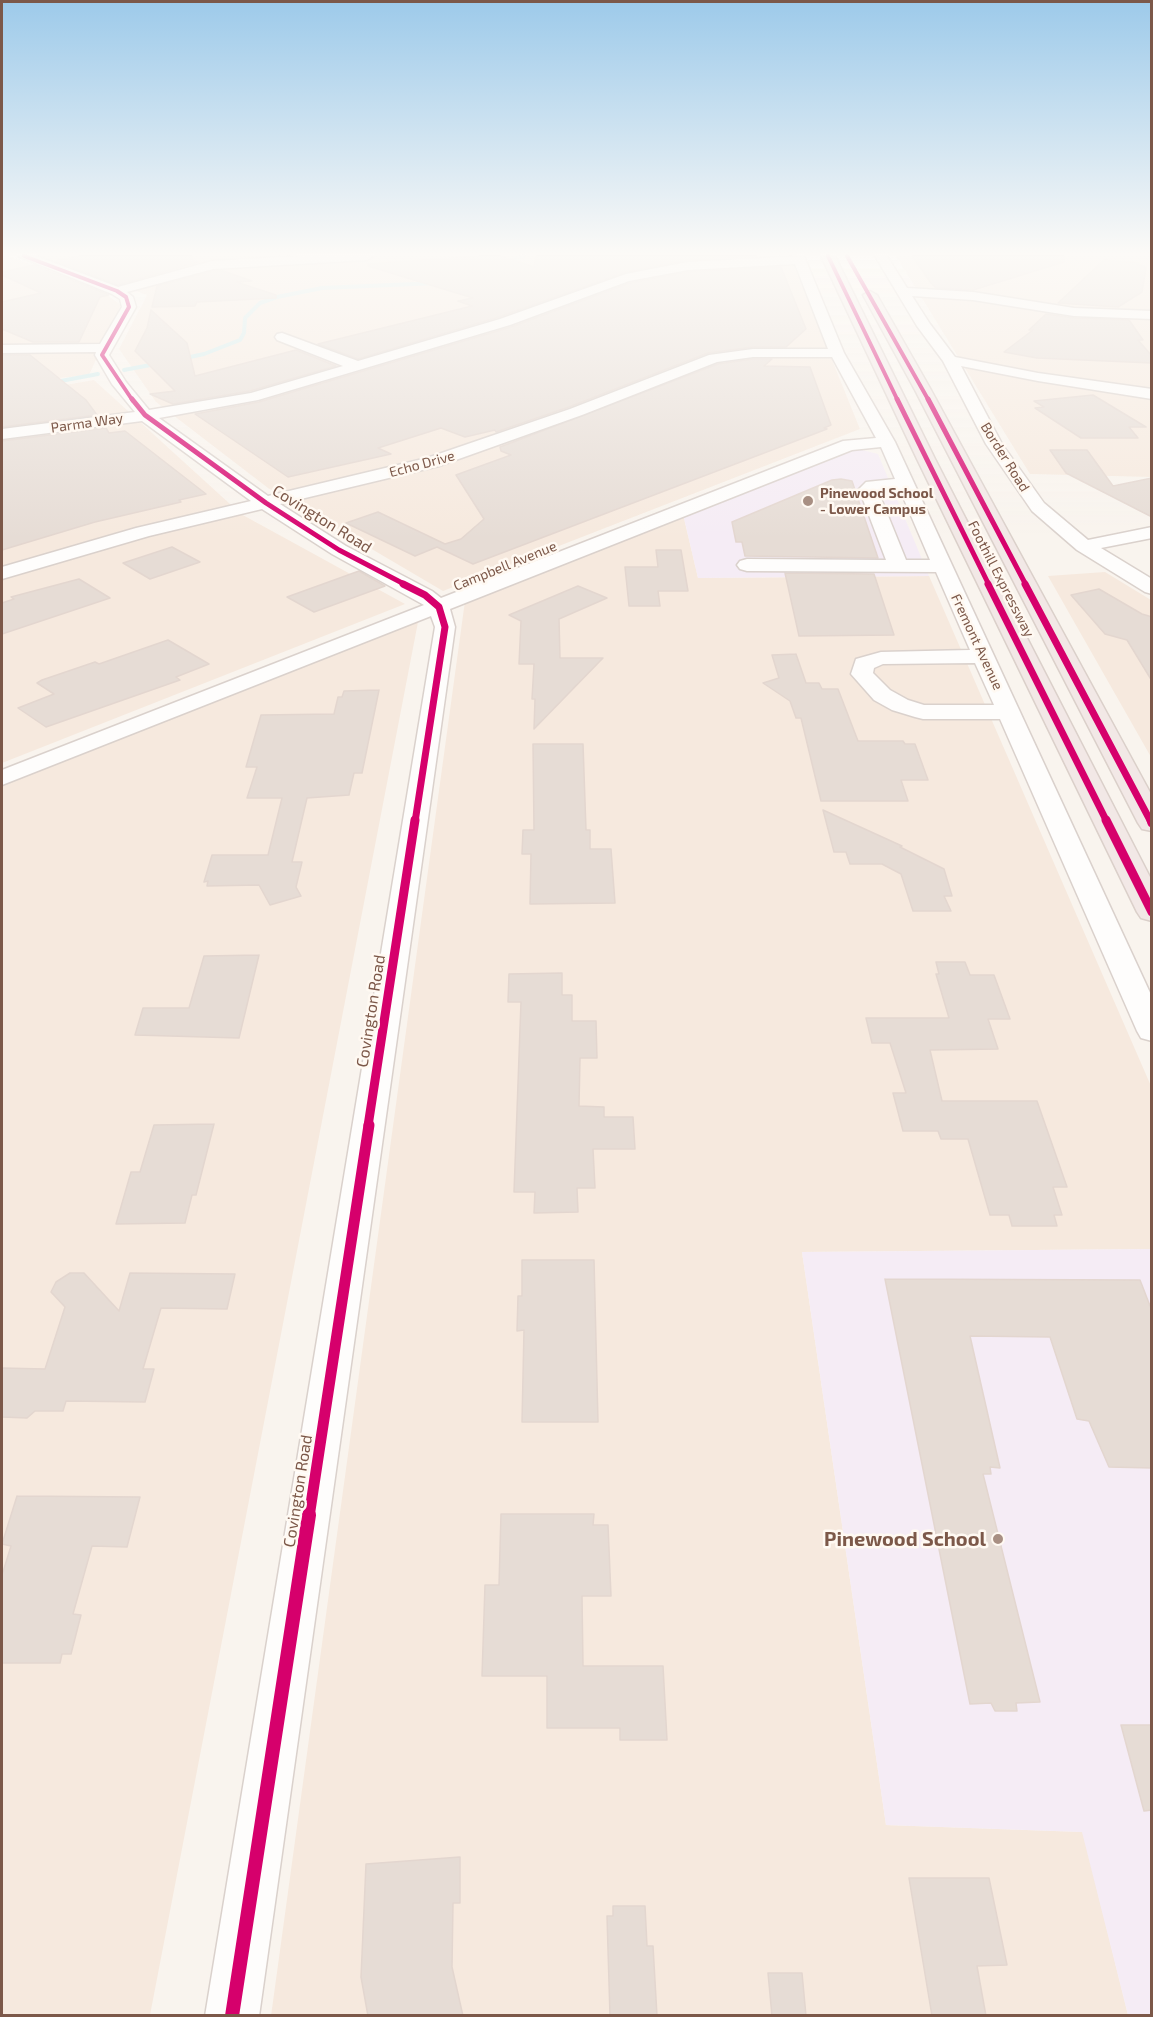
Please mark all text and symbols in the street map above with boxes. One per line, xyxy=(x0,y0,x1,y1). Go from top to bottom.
street label: Parma Way xyxy=(50,410,124,436)
street label: Border Road xyxy=(977,419,1033,495)
street label: Echo Drive xyxy=(387,447,457,481)
street label: Covington Road xyxy=(269,481,375,557)
place label: Pinewood School - Lower Campus xyxy=(820,485,933,518)
marker: Pinewood School - Lower Campus xyxy=(801,494,815,508)
street label: Foothill Expressway xyxy=(964,518,1038,640)
street label: Campbell Avenue xyxy=(451,538,559,594)
street label: Fremont Avenue xyxy=(947,591,1007,693)
street label: Covington Road xyxy=(353,953,389,1069)
street label: Covington Road xyxy=(280,1433,316,1549)
place label: Pinewood School xyxy=(824,1527,986,1551)
marker: Pinewood School xyxy=(991,1532,1005,1546)

